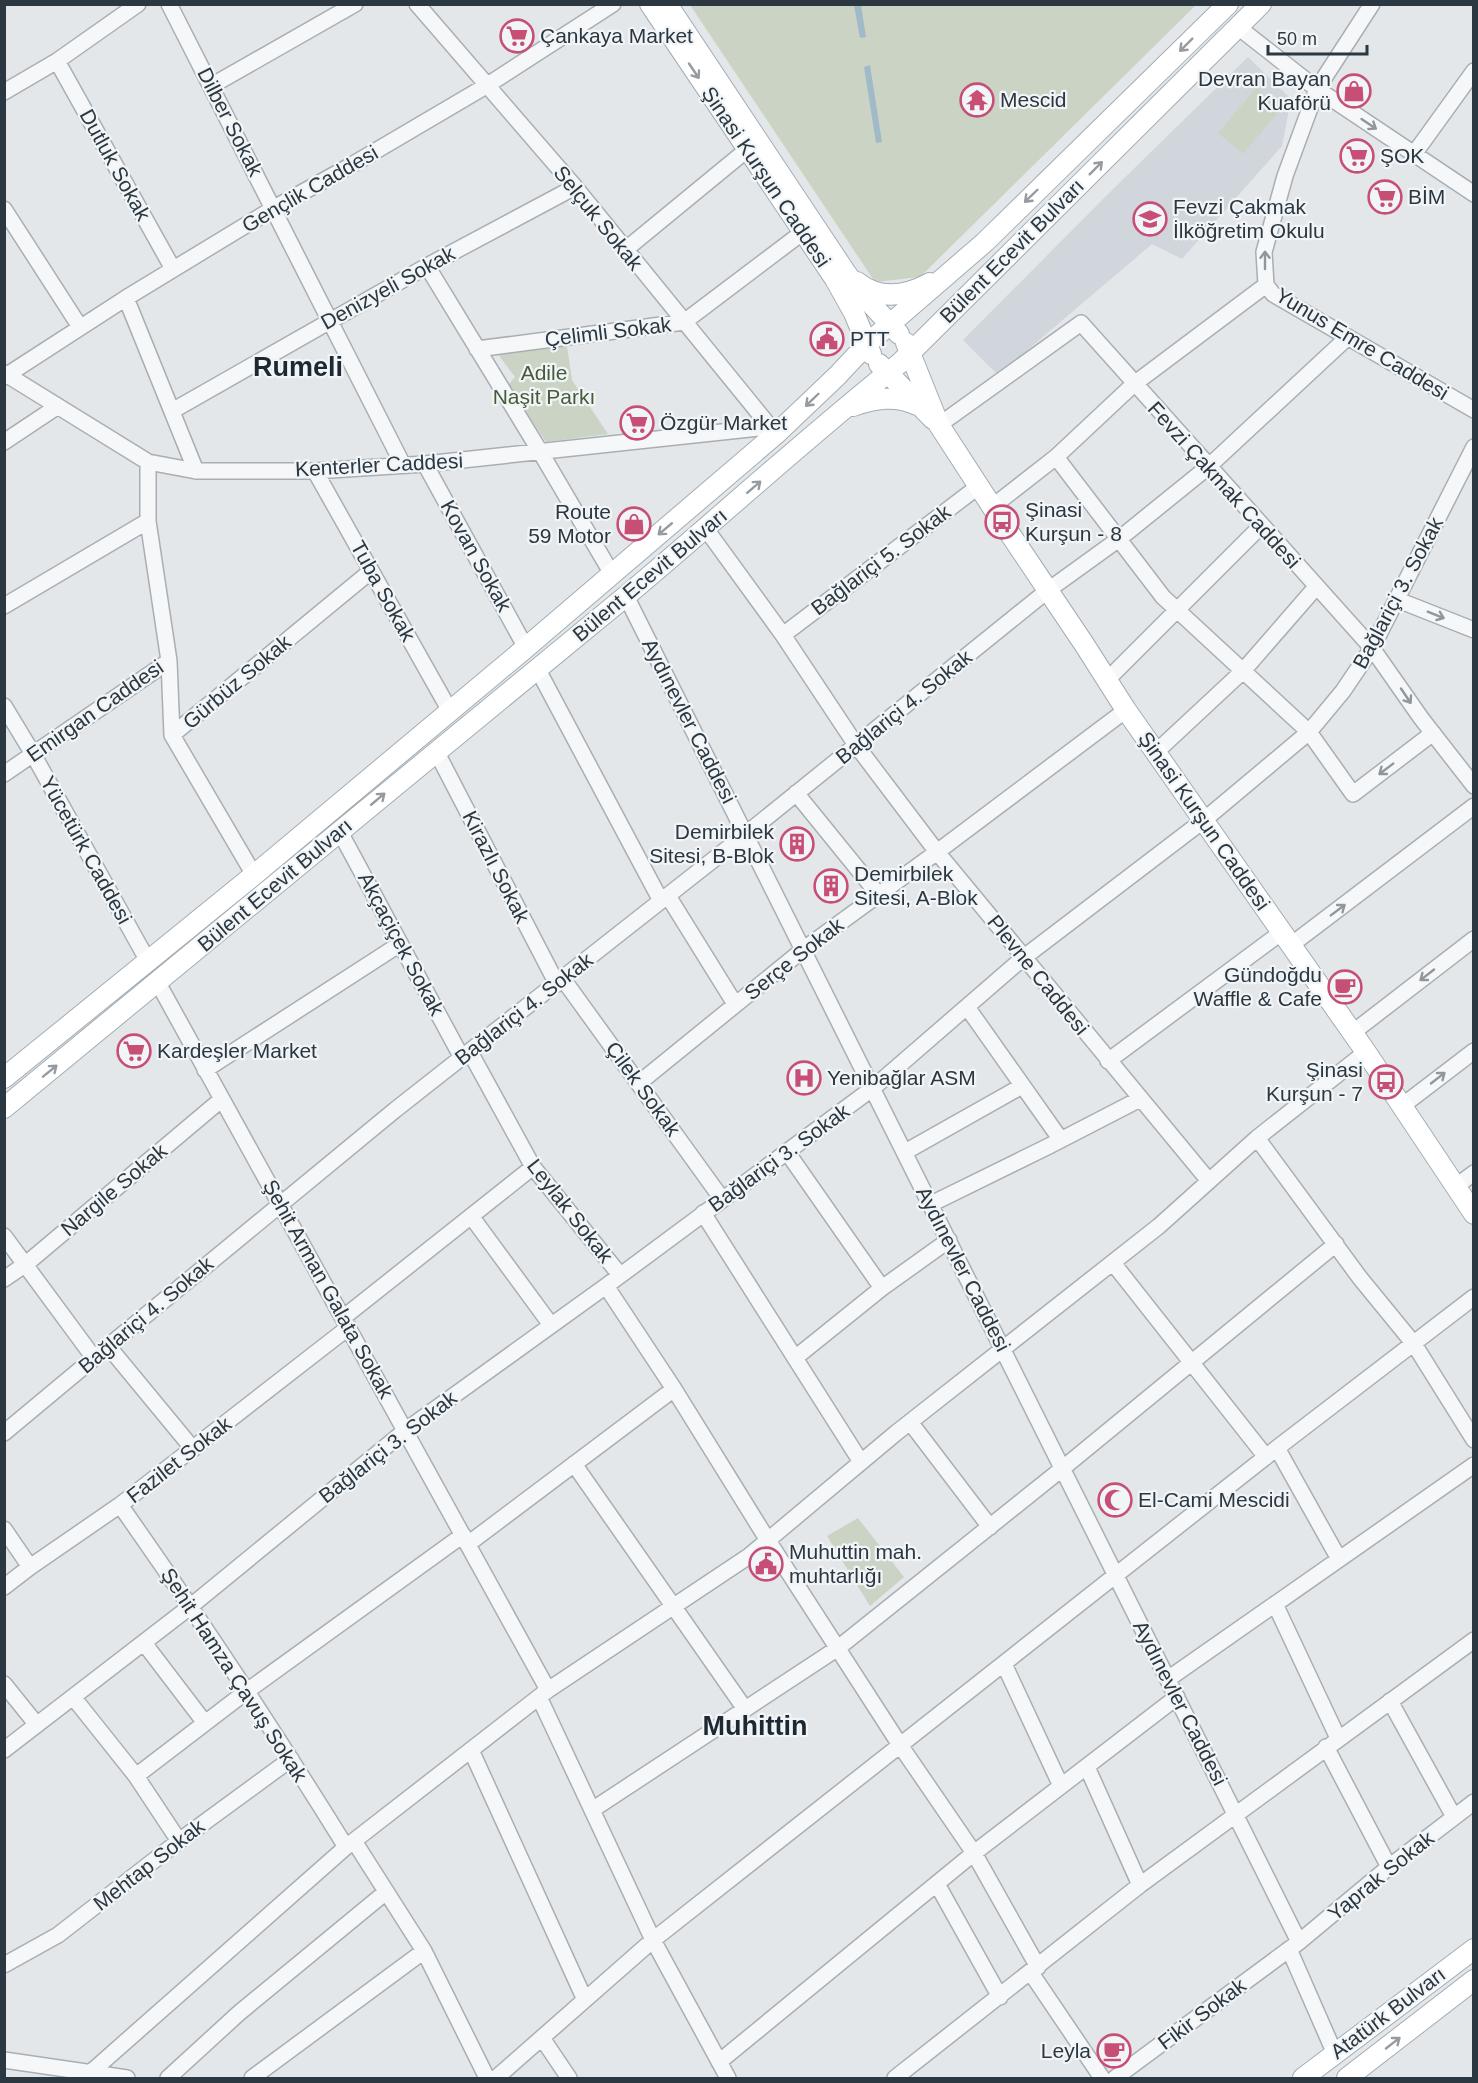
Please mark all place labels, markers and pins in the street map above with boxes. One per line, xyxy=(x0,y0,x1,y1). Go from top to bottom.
supermarket icon: Çankaya Market xyxy=(499,18,535,54)
place label: Çankaya Market xyxy=(540,24,693,47)
place label: Devran Bayan Kuaförü xyxy=(1198,67,1331,114)
shop icon: Devran Bayan Kuaförü xyxy=(1336,73,1372,109)
temple icon: Mescid xyxy=(959,82,995,118)
place label: Mescid xyxy=(1000,88,1067,111)
supermarket icon: ŞOK xyxy=(1339,138,1375,174)
place label: ŞOK xyxy=(1380,144,1424,167)
supermarket icon: BİM xyxy=(1367,179,1403,215)
place label: BİM xyxy=(1408,185,1445,208)
place label: Fevzi Çakmak İlköğretim Okulu xyxy=(1173,195,1325,242)
school or university icon: Fevzi Çakmak İlköğretim Okulu xyxy=(1132,201,1168,237)
public building icon: PTT xyxy=(809,321,845,357)
place label: PTT xyxy=(850,327,890,350)
supermarket icon: Özgür Market xyxy=(619,405,655,441)
place label: Özgür Market xyxy=(660,411,787,434)
place label: Şinasi Kurşun - 8 xyxy=(1025,498,1122,545)
place label: Route 59 Motor xyxy=(528,500,611,547)
bus stop icon: Şinasi Kurşun - 8 xyxy=(984,504,1020,540)
shop icon: Route 59 Motor xyxy=(616,506,652,542)
place label: Demirbilek Sitesi, B-Blok xyxy=(649,820,774,867)
building icon: Demirbilek Sitesi, B-Blok xyxy=(779,826,815,862)
place label: Demirbilek Sitesi, A-Blok xyxy=(854,862,978,909)
building icon: Demirbilek Sitesi, A-Blok xyxy=(813,868,849,904)
place label: Gündoğdu Waffle & Cafe xyxy=(1194,963,1322,1010)
cafe icon: Gündoğdu Waffle & Cafe xyxy=(1327,969,1363,1005)
supermarket icon: Kardeşler Market xyxy=(116,1033,152,1069)
place label: Kardeşler Market xyxy=(157,1039,317,1062)
place label: Şinasi Kurşun - 7 xyxy=(1266,1058,1363,1105)
hospital icon: Yenibağlar ASM xyxy=(786,1060,822,1096)
bus stop icon: Şinasi Kurşun - 7 xyxy=(1368,1064,1404,1100)
place label: Yenibağlar ASM xyxy=(827,1066,976,1089)
mosque icon: El-Cami Mescidi xyxy=(1097,1482,1133,1518)
place label: El-Cami Mescidi xyxy=(1138,1488,1290,1511)
place label: Muhuttin mah. muhtarlığı xyxy=(789,1540,922,1587)
public building icon: Muhuttin mah. muhtarlığı xyxy=(748,1546,784,1582)
cafe icon: Leyla xyxy=(1096,2033,1132,2069)
place label: Leyla xyxy=(1041,2039,1091,2062)

